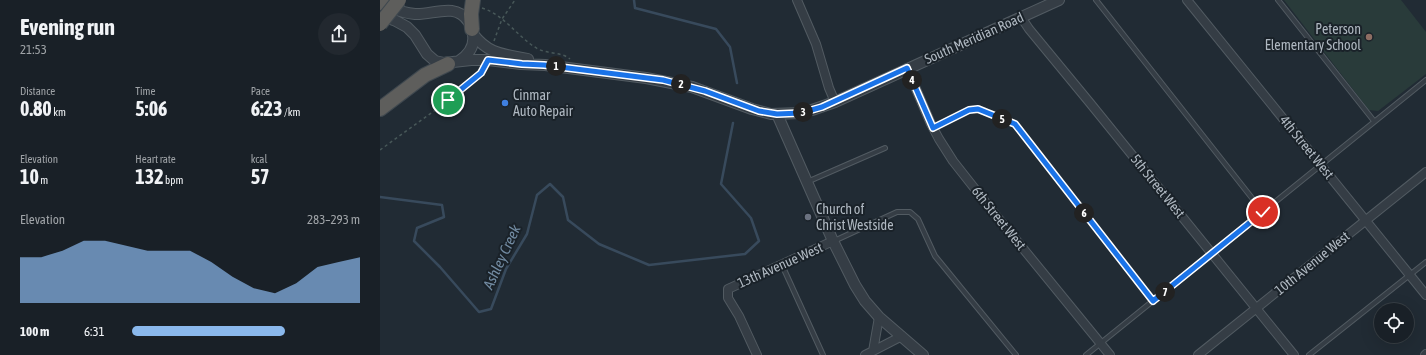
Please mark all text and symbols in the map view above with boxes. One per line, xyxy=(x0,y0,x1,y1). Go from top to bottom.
street label: South Meridian Road xyxy=(922,9,1026,67)
button: share xyxy=(318,13,360,55)
text: Evening run xyxy=(20,14,115,40)
place label: Peterson Elementary School xyxy=(1265,21,1361,53)
marker: Peterson Elementary School xyxy=(1364,32,1374,42)
text: 21:53 xyxy=(20,42,47,57)
pin: 1 xyxy=(546,56,566,76)
text: 1 xyxy=(553,60,559,72)
pin: 4 xyxy=(902,70,922,90)
pin: 2 xyxy=(671,74,691,94)
text: 4 xyxy=(909,74,915,86)
text: 2 xyxy=(678,78,684,90)
pin xyxy=(431,83,465,117)
text: Distance xyxy=(20,85,55,97)
text: Time xyxy=(135,85,155,97)
text: Pace xyxy=(251,85,270,97)
place label: Cinmar Auto Repair xyxy=(513,87,574,119)
icon: arrive xyxy=(437,89,459,111)
text: 0.80 xyxy=(20,97,52,120)
text: 5:06 xyxy=(135,97,168,120)
text: 6:23 xyxy=(251,97,282,120)
marker: Cinmar Auto Repair xyxy=(500,98,510,108)
pin: 3 xyxy=(793,102,813,122)
text: km xyxy=(52,106,66,118)
text: /km xyxy=(282,106,300,118)
text: 3 xyxy=(800,106,806,118)
pin: 5 xyxy=(992,109,1012,129)
street label: 4th Street West xyxy=(1277,112,1337,182)
text: 5 xyxy=(999,113,1005,125)
street label: 5th Street West xyxy=(1128,151,1188,221)
text: Elevation xyxy=(20,153,58,165)
text: Heart rate xyxy=(135,153,176,165)
text: kcal xyxy=(251,153,267,165)
text: 10 xyxy=(20,165,39,188)
text: 132 xyxy=(135,165,164,188)
text: 57 xyxy=(251,165,269,188)
text: m xyxy=(39,174,48,186)
text: bpm xyxy=(164,174,183,186)
street label: 6th Street West xyxy=(969,183,1029,253)
pin xyxy=(1246,195,1280,229)
place label: Church of Christ Westside xyxy=(816,201,894,233)
icon: check xyxy=(1252,201,1274,223)
pin: 6 xyxy=(1074,203,1094,223)
text: 6 xyxy=(1081,207,1087,219)
text: Elevation xyxy=(20,212,65,227)
text: 283–293 m xyxy=(307,212,360,227)
marker: Church of Christ Westside xyxy=(803,212,813,222)
water label: Ashley Creek xyxy=(479,221,524,293)
street label: 10th Avenue West xyxy=(1271,228,1353,298)
street label: 13th Avenue West xyxy=(735,239,825,291)
pin: 7 xyxy=(1155,282,1175,302)
text: 7 xyxy=(1162,286,1168,298)
map controls xyxy=(1374,303,1414,343)
button: locate xyxy=(1374,303,1414,343)
text: 100 m xyxy=(20,324,49,339)
text: 6:31 xyxy=(84,324,105,339)

